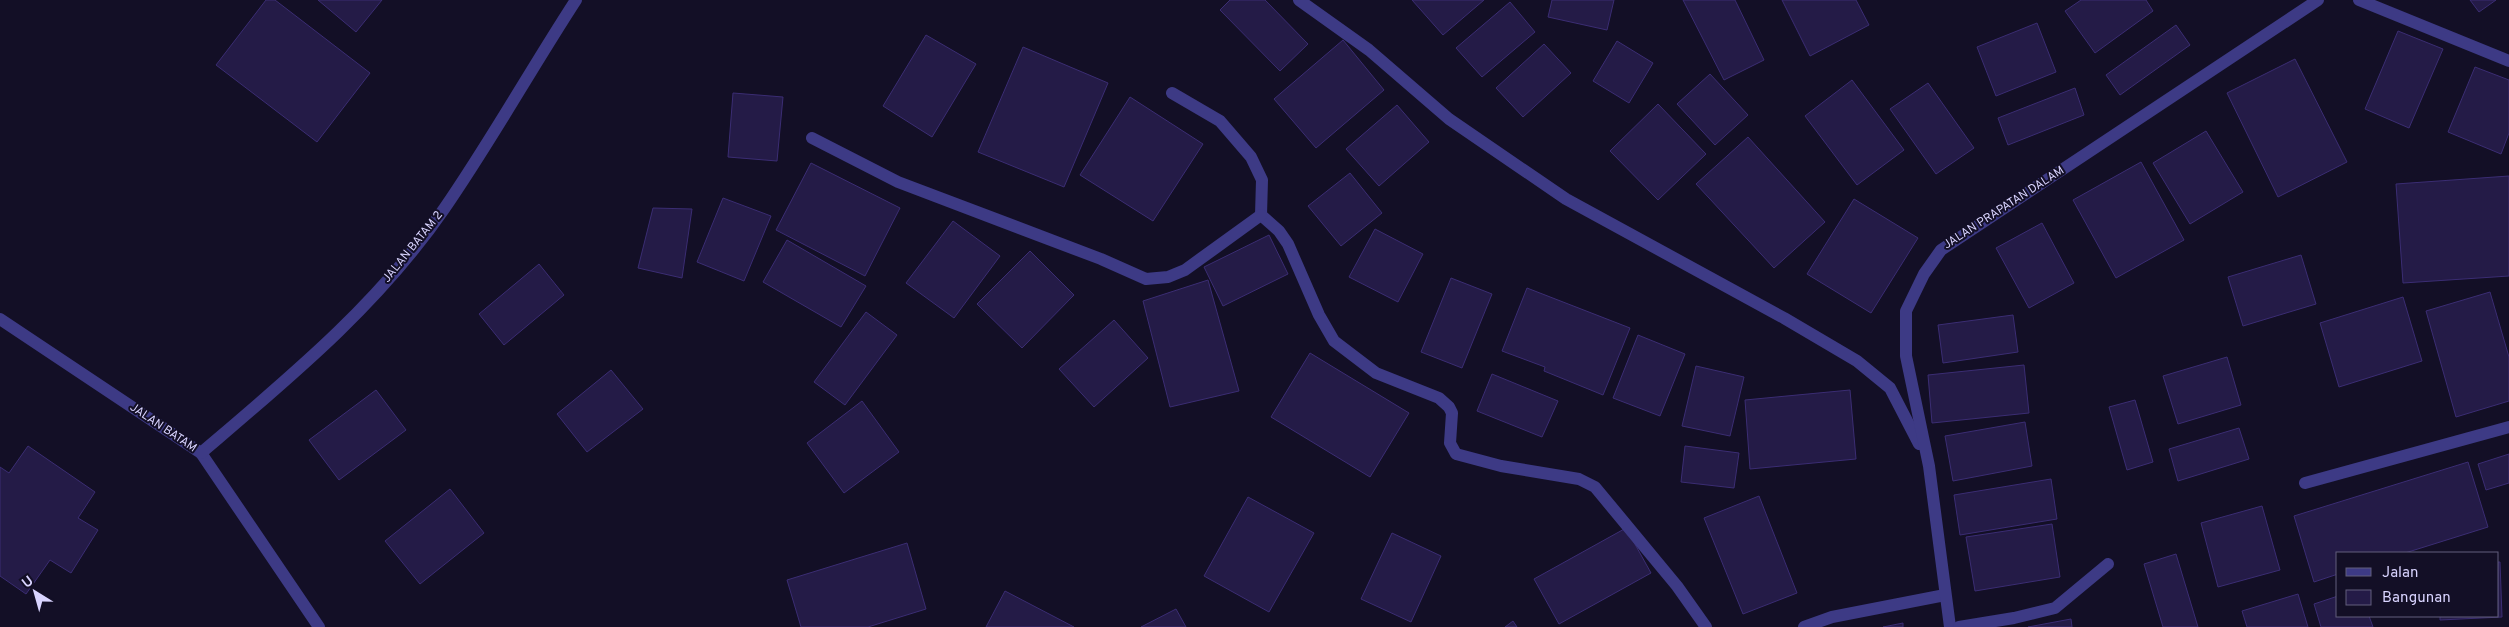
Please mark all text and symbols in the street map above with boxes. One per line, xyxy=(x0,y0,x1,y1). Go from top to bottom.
street label: JALAN PRAPATAN DALAM xyxy=(1940,163,2068,253)
street label: JALAN BATAM 2 xyxy=(379,208,447,286)
street label: JALAN BATAM xyxy=(126,400,200,456)
legend xyxy=(2336,552,2499,617)
text: Jalan xyxy=(2382,564,2419,583)
north arrow xyxy=(10,567,60,617)
text: U xyxy=(19,573,37,593)
text: Bangunan xyxy=(2382,589,2451,608)

